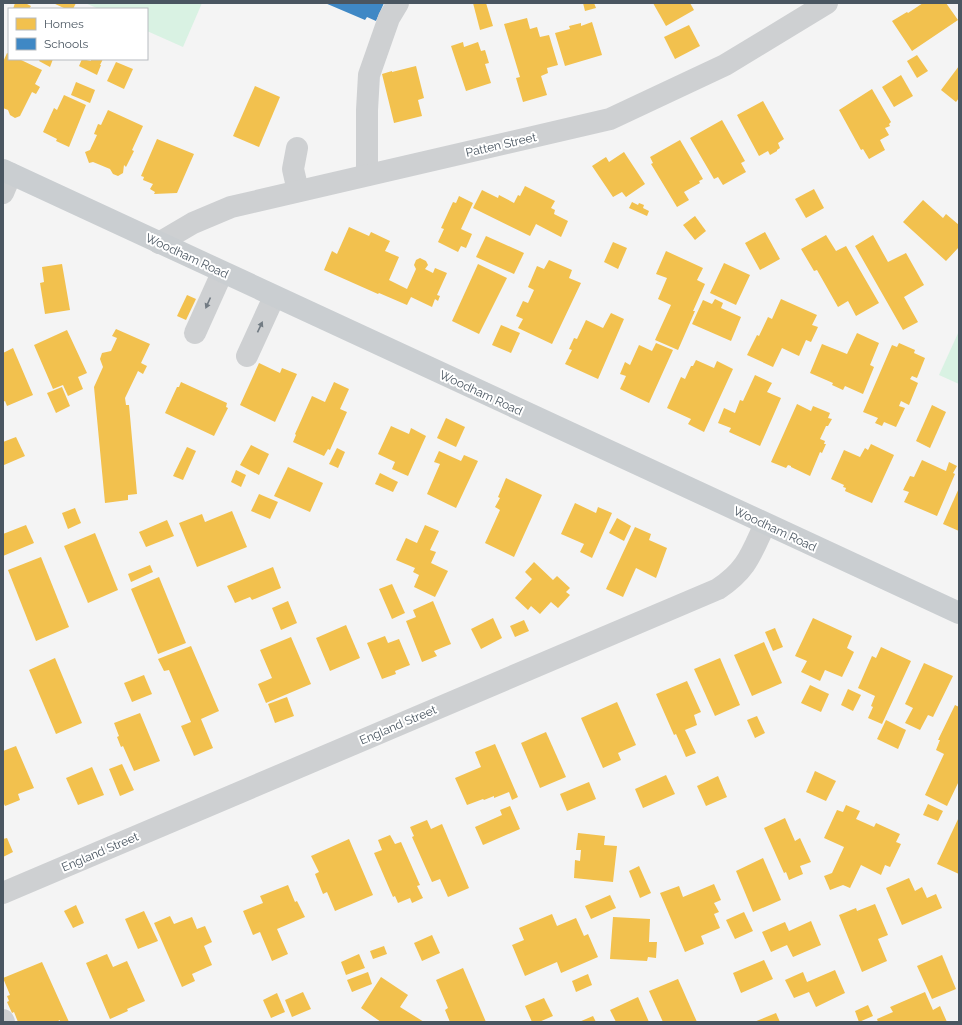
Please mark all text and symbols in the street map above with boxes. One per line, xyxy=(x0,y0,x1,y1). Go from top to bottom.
legend xyxy=(8,8,148,60)
text: Homes xyxy=(44,17,84,31)
text: Schools xyxy=(44,37,88,51)
street label: Patten Street xyxy=(464,130,538,160)
street label: Woodham Road xyxy=(143,231,231,281)
one-way arrow xyxy=(205,297,211,309)
one-way arrow xyxy=(257,321,263,332)
street label: Woodham Road xyxy=(437,368,525,418)
street label: Woodham Road xyxy=(731,504,819,554)
street label: England Street xyxy=(357,702,439,748)
street label: England Street xyxy=(59,829,141,875)

